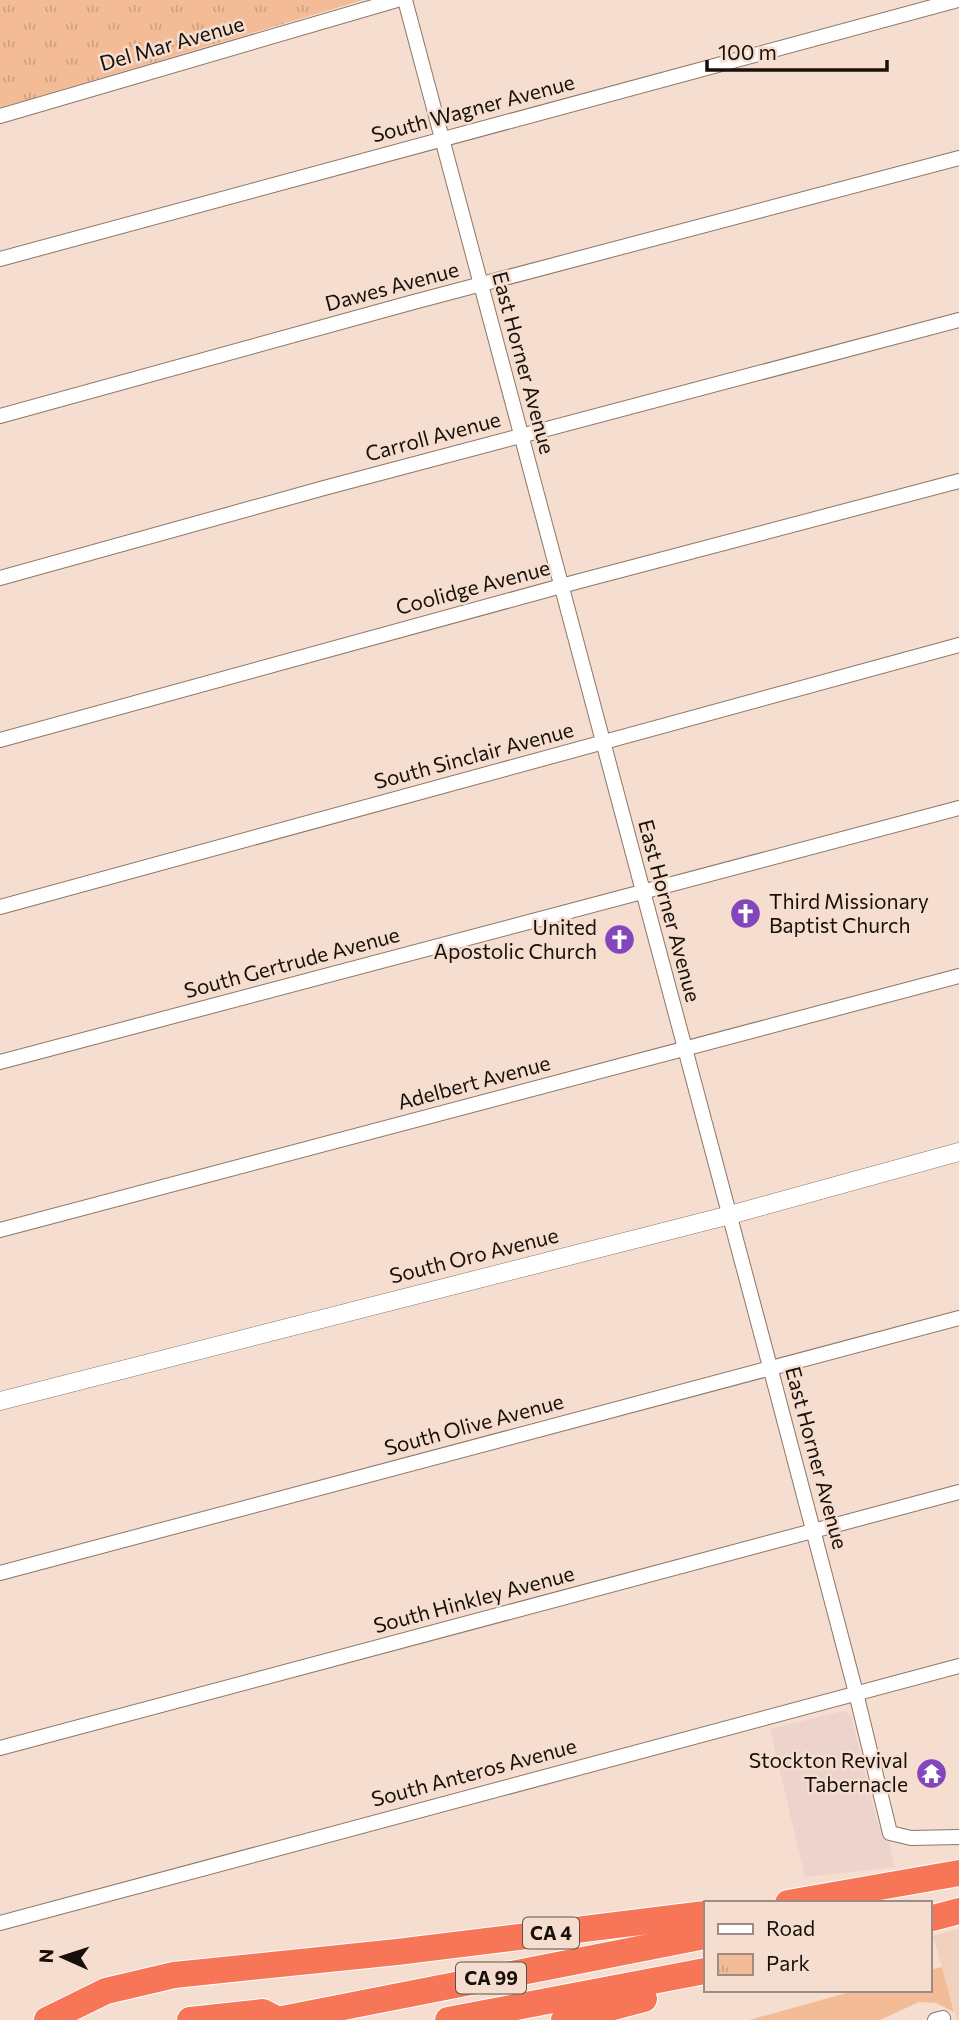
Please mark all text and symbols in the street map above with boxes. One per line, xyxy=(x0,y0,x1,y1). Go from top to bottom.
street label: Del Mar Avenue xyxy=(96,10,247,75)
scale bar xyxy=(707,28,887,72)
text: 100 m xyxy=(718,39,777,64)
street label: South Wagner Avenue xyxy=(368,68,577,147)
street label: Dawes Avenue xyxy=(322,256,461,315)
street label: East Horner Avenue xyxy=(488,269,561,457)
street label: Carroll Avenue xyxy=(362,405,503,466)
street label: Coolidge Avenue xyxy=(393,554,552,619)
street label: South Sinclair Avenue xyxy=(371,716,576,793)
street label: East Horner Avenue xyxy=(634,817,707,1005)
place label: Third Missionary Baptist Church xyxy=(769,888,929,937)
church icon: Third Missionary Baptist Church xyxy=(729,897,763,931)
place label: United Apostolic Church xyxy=(434,914,597,963)
street label: South Gertrude Avenue xyxy=(181,921,402,1002)
church icon: United Apostolic Church xyxy=(603,923,637,957)
street label: Adelbert Avenue xyxy=(395,1049,553,1114)
street label: South Oro Avenue xyxy=(387,1221,561,1288)
street label: East Horner Avenue xyxy=(781,1364,854,1552)
street label: South Olive Avenue xyxy=(381,1388,566,1460)
street label: South Hinkley Avenue xyxy=(370,1560,577,1637)
street label: South Anteros Avenue xyxy=(368,1732,579,1811)
place label: Stockton Revival Tabernacle xyxy=(749,1747,908,1796)
temple icon: Stockton Revival Tabernacle xyxy=(914,1756,948,1790)
legend xyxy=(704,1901,931,1992)
text: Road xyxy=(766,1915,815,1940)
road number: CA 4 xyxy=(523,1918,579,1949)
north arrow xyxy=(28,1922,98,1992)
text: N xyxy=(34,1948,57,1964)
text: Park xyxy=(766,1950,810,1975)
road number: CA 99 xyxy=(456,1962,526,1994)

